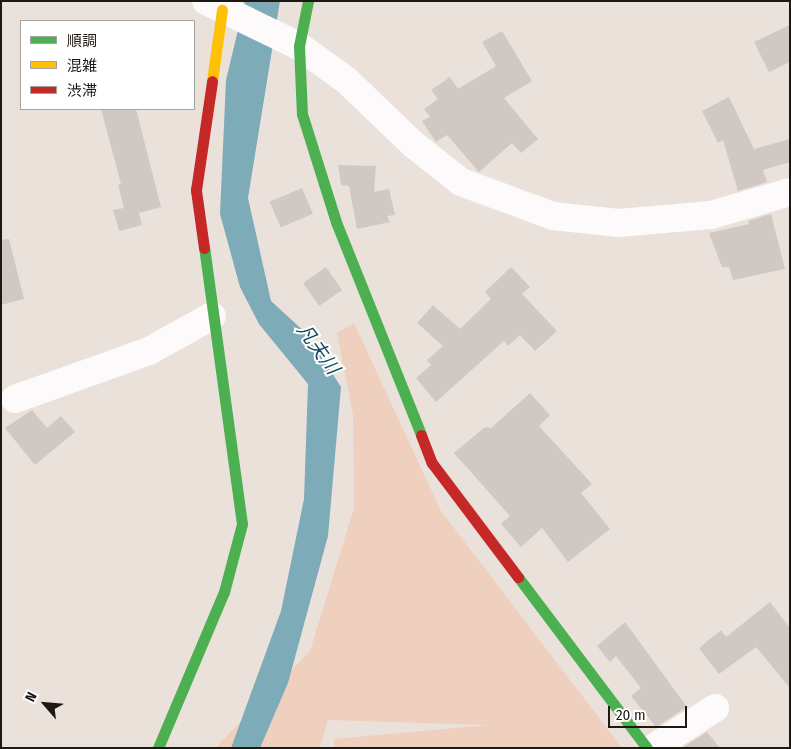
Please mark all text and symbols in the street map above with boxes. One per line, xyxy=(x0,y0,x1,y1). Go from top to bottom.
legend xyxy=(20,20,195,110)
text: 順調 xyxy=(67,32,97,50)
text: 混雑 xyxy=(67,57,97,75)
text: 渋滞 xyxy=(67,82,97,100)
water label: 凡夫川 xyxy=(292,319,344,379)
north arrow xyxy=(20,679,70,729)
text: N xyxy=(22,689,41,705)
scale bar xyxy=(611,696,690,728)
text: 20 m xyxy=(616,706,646,724)

